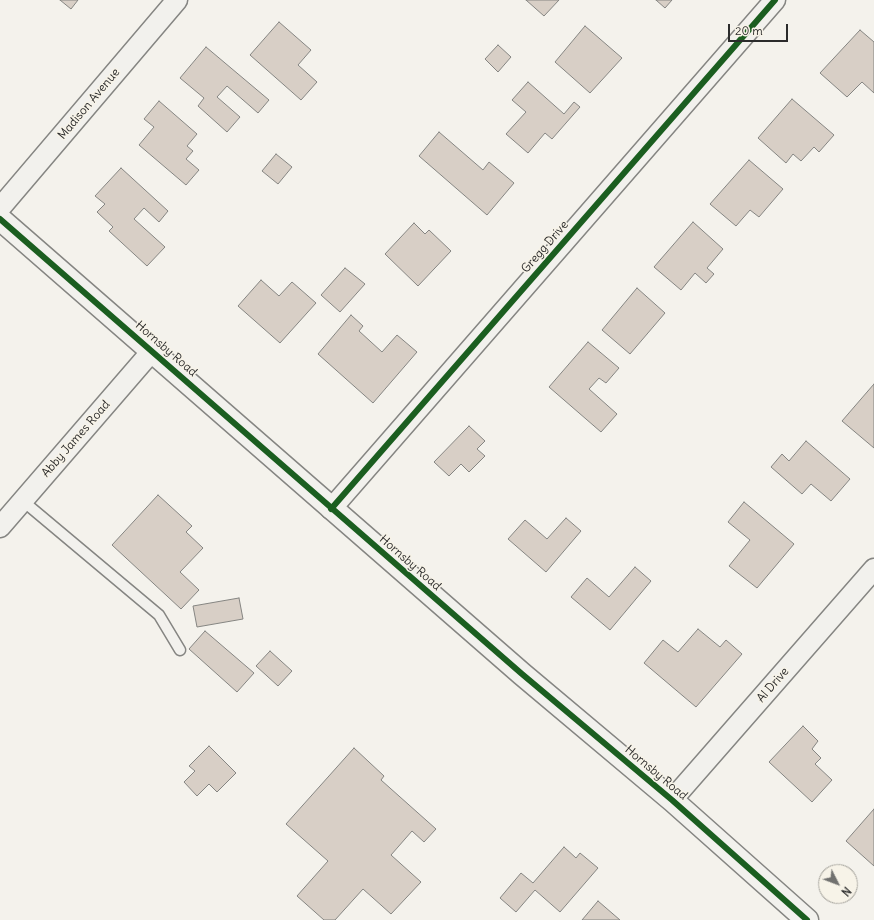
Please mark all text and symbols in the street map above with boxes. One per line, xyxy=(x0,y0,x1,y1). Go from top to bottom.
scale bar xyxy=(730,16,790,42)
text: 20 m xyxy=(735,23,763,38)
street label: Madison Avenue xyxy=(55,66,123,142)
street label: Gregg Drive xyxy=(518,218,572,276)
street label: Hornsby Road xyxy=(132,318,200,380)
street label: Abby James Road xyxy=(39,398,113,480)
street label: Hornsby Road xyxy=(376,532,444,594)
street label: Al Drive xyxy=(754,665,792,705)
street label: Hornsby Road xyxy=(622,743,690,803)
north arrow xyxy=(818,864,858,904)
text: N xyxy=(838,884,854,899)

